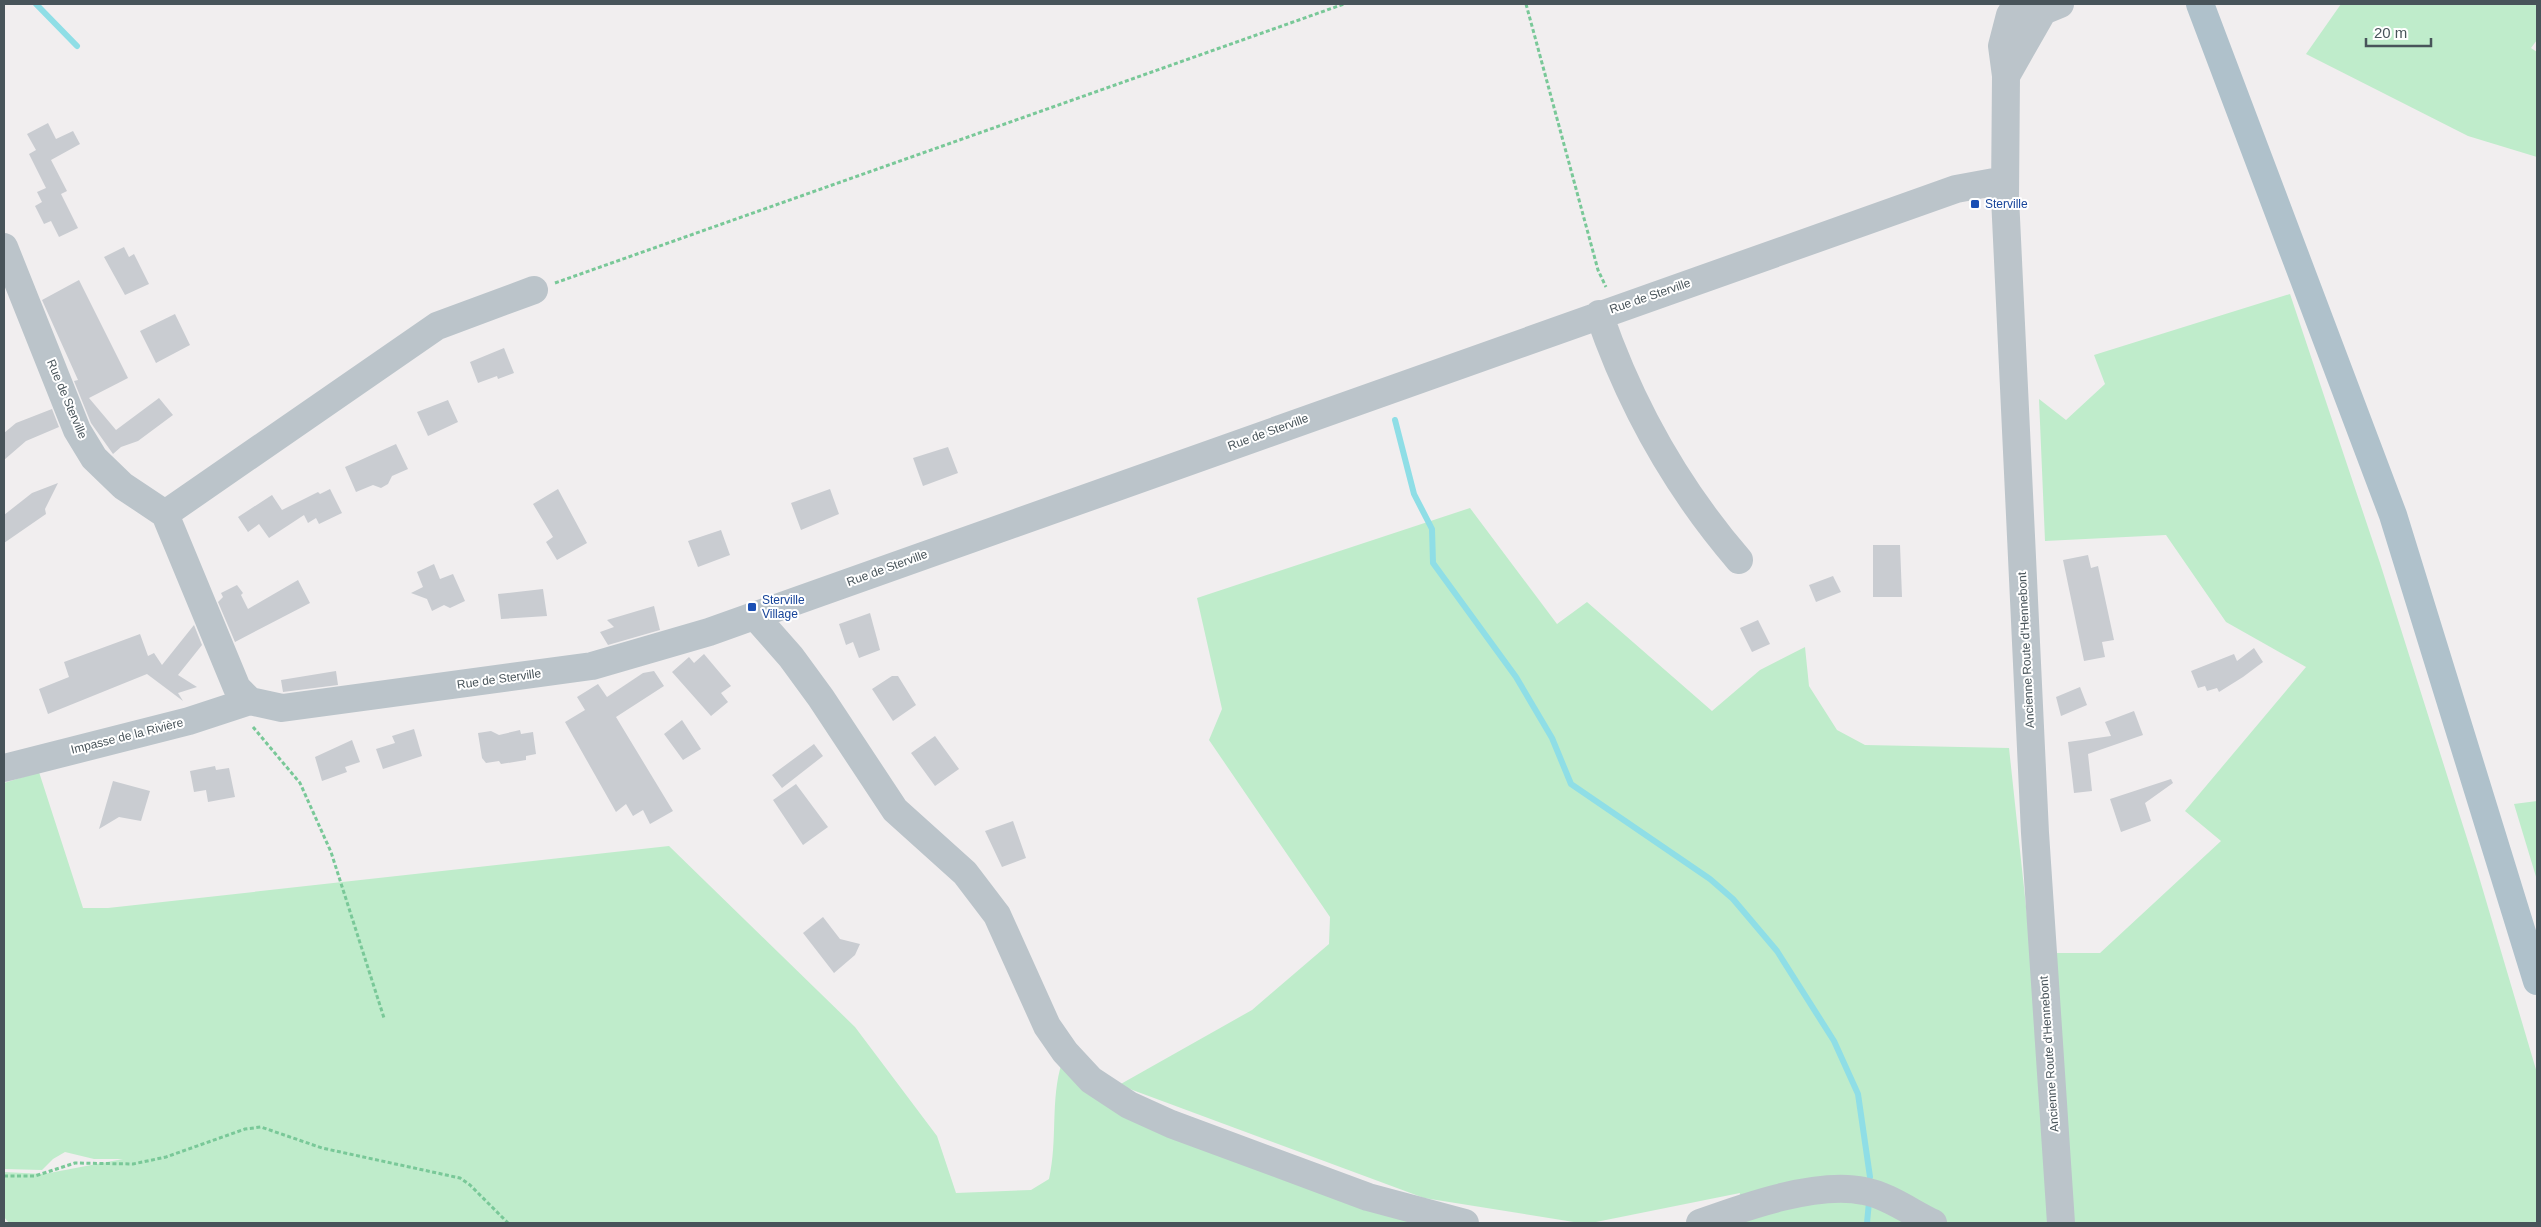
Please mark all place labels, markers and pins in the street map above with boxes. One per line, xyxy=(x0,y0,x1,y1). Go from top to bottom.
place label: Sterville xyxy=(1985,197,2028,211)
marker: Sterville xyxy=(1969,198,1981,210)
place label: Sterville Village xyxy=(762,593,805,621)
marker: Sterville Village xyxy=(746,601,758,613)

